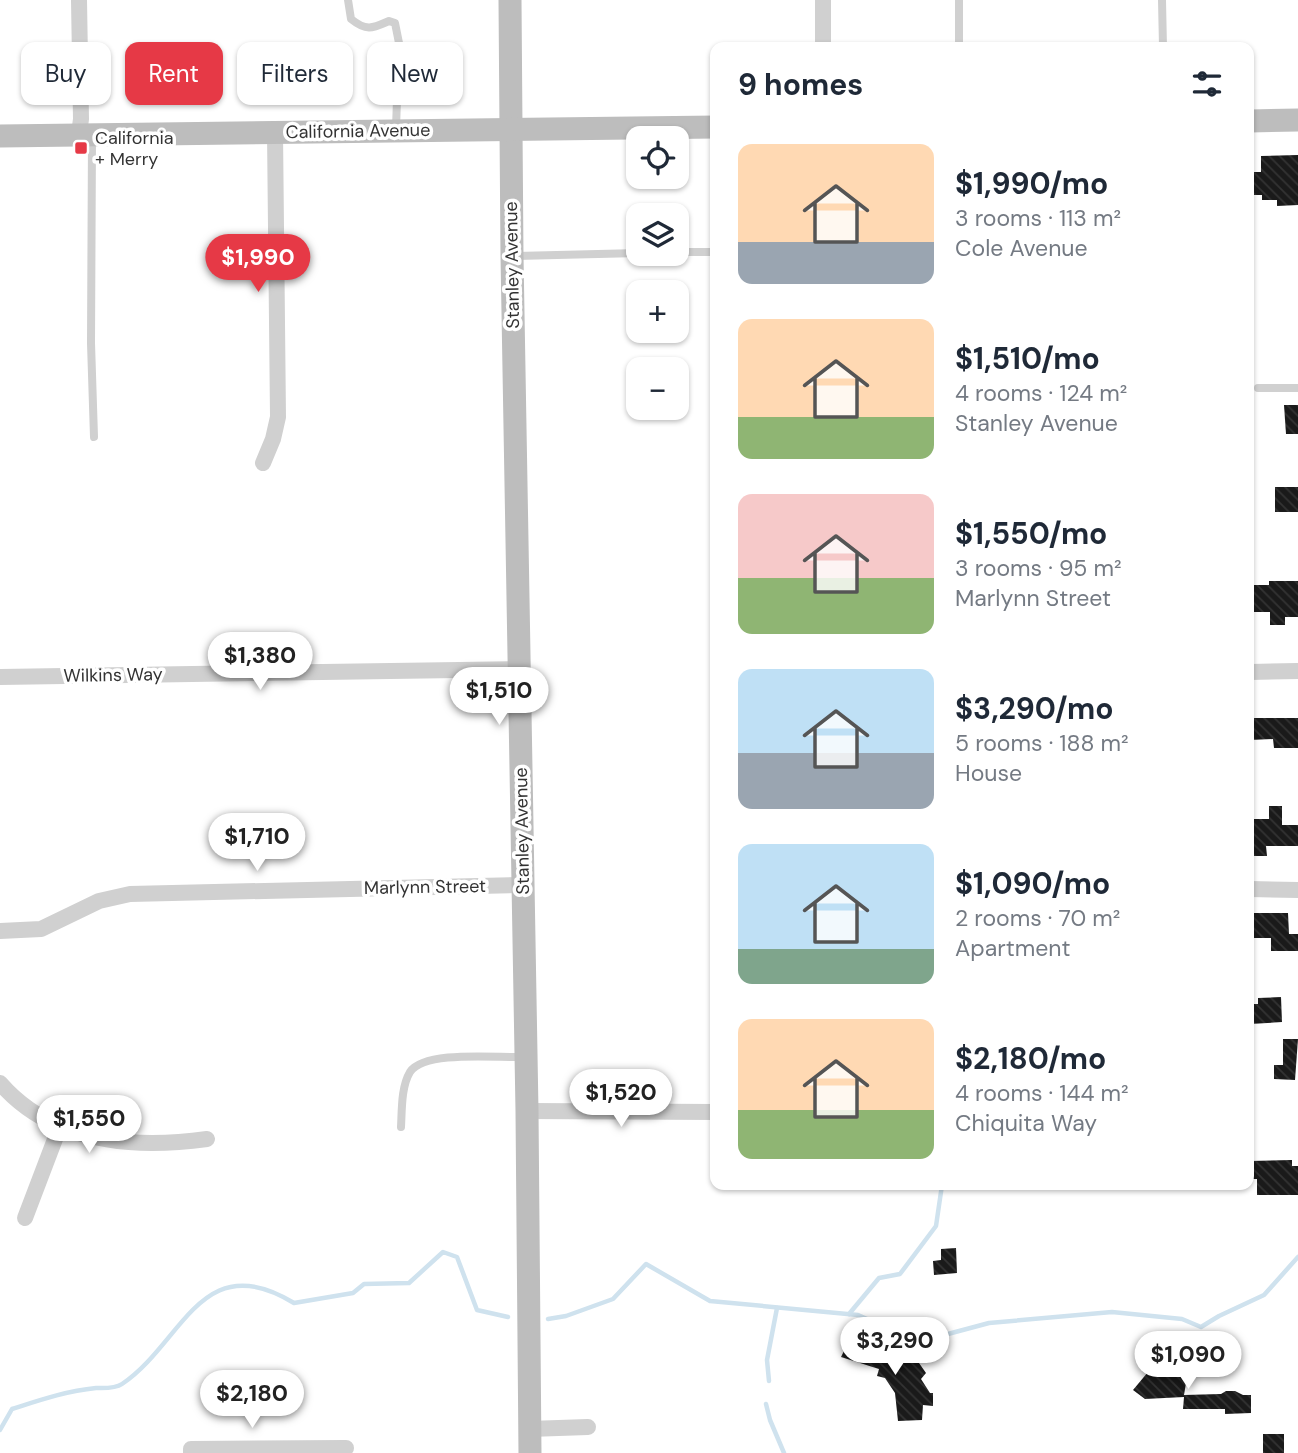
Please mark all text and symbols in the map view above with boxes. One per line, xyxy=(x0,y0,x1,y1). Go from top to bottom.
chip: Buy xyxy=(21,42,111,105)
chip: Rent xyxy=(125,42,223,105)
chip: Filters xyxy=(237,42,353,105)
chip: New xyxy=(367,42,463,105)
text: 9 homes xyxy=(738,65,863,104)
icon: filters xyxy=(1188,65,1226,103)
street label: California Avenue xyxy=(286,118,430,144)
place label: California + Merry xyxy=(95,126,174,171)
map controls xyxy=(626,126,689,420)
button: locate xyxy=(626,126,689,189)
marker: California + Merry xyxy=(73,140,89,156)
text: $1,990/mo xyxy=(955,164,1108,203)
icon: home xyxy=(794,172,878,256)
street label: Stanley Avenue xyxy=(499,201,525,329)
button: layers xyxy=(626,203,689,266)
text: 3 rooms · 113 m² xyxy=(955,203,1121,233)
text: Cole Avenue xyxy=(955,233,1088,263)
pin: $1,990 xyxy=(201,234,315,294)
text: $1,990 xyxy=(221,242,295,272)
button: + xyxy=(626,280,689,343)
text: $1,510/mo xyxy=(955,339,1100,378)
icon: home xyxy=(794,347,878,431)
button: − xyxy=(626,357,689,420)
text: 4 rooms · 124 m² xyxy=(955,378,1127,408)
text: Stanley Avenue xyxy=(955,408,1118,438)
text: $1,550/mo xyxy=(955,514,1107,553)
icon: home xyxy=(794,522,878,606)
text: 3 rooms · 95 m² xyxy=(955,553,1122,583)
text: Marlynn Street xyxy=(955,583,1111,613)
pin: $1,380 xyxy=(203,632,317,692)
text: $1,380 xyxy=(224,640,296,670)
street label: Wilkins Way xyxy=(63,662,163,688)
pin: $1,510 xyxy=(442,668,556,727)
text: $1,510 xyxy=(466,675,532,705)
text: $3,290/mo xyxy=(955,689,1114,728)
icon: home xyxy=(794,697,878,781)
text: 5 rooms · 188 m² xyxy=(955,728,1129,758)
text: House xyxy=(955,758,1022,788)
street label: Stanley Avenue xyxy=(509,767,535,895)
pin: $1,710 xyxy=(200,814,314,873)
text: $1,710 xyxy=(224,821,290,851)
text: $1,090/mo xyxy=(955,864,1110,903)
icon: home xyxy=(794,872,878,956)
street label: Marlynn Street xyxy=(364,874,486,900)
text: 2 rooms · 70 m² xyxy=(955,903,1120,933)
text: Apartment xyxy=(955,933,1070,963)
text: $2,180/mo xyxy=(955,1039,1106,1078)
icon: home xyxy=(794,1047,878,1131)
pin: $1,520 xyxy=(564,1070,678,1129)
text: $1,520 xyxy=(585,1077,657,1107)
text: 4 rooms · 144 m² xyxy=(955,1078,1129,1108)
pin: $1,550 xyxy=(32,1096,146,1155)
text: $1,550 xyxy=(53,1103,125,1133)
text: Chiquita Way xyxy=(955,1108,1097,1138)
pin: $3,290 xyxy=(838,1318,952,1377)
text: $3,290 xyxy=(856,1325,934,1355)
pin: $1,090 xyxy=(1131,1332,1245,1391)
text: $1,090 xyxy=(1151,1339,1225,1369)
pin: $2,180 xyxy=(195,1370,309,1430)
text: $2,180 xyxy=(216,1378,288,1408)

